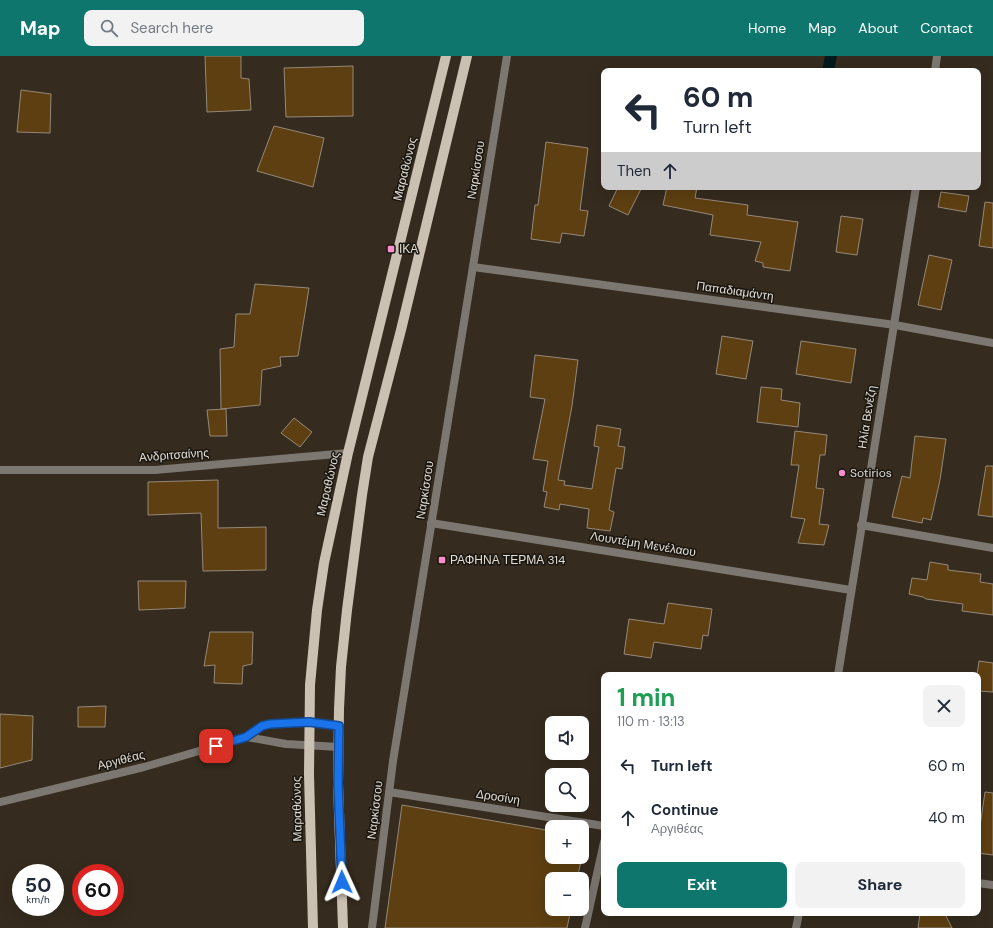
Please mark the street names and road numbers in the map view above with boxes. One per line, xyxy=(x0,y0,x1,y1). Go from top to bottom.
street label: Μαραθώνος xyxy=(389,135,421,203)
street label: Ναρκίσσου xyxy=(463,140,489,200)
street label: Παπαδιαμάντη xyxy=(695,278,775,304)
street label: Ηλία Βενέζη xyxy=(854,384,880,450)
street label: Ανδριτσαίνης xyxy=(139,445,210,465)
street label: Μαραθώνος xyxy=(313,450,343,518)
street label: Ναρκίσσου xyxy=(412,460,438,520)
street label: Λουντέμη Μενέλαου xyxy=(589,528,697,560)
street label: Αργιθέας xyxy=(96,746,147,774)
street label: Μαραθώνος xyxy=(288,776,306,842)
street label: Ναρκίσσου xyxy=(363,780,387,840)
street label: Δροσίνη xyxy=(475,786,521,808)

